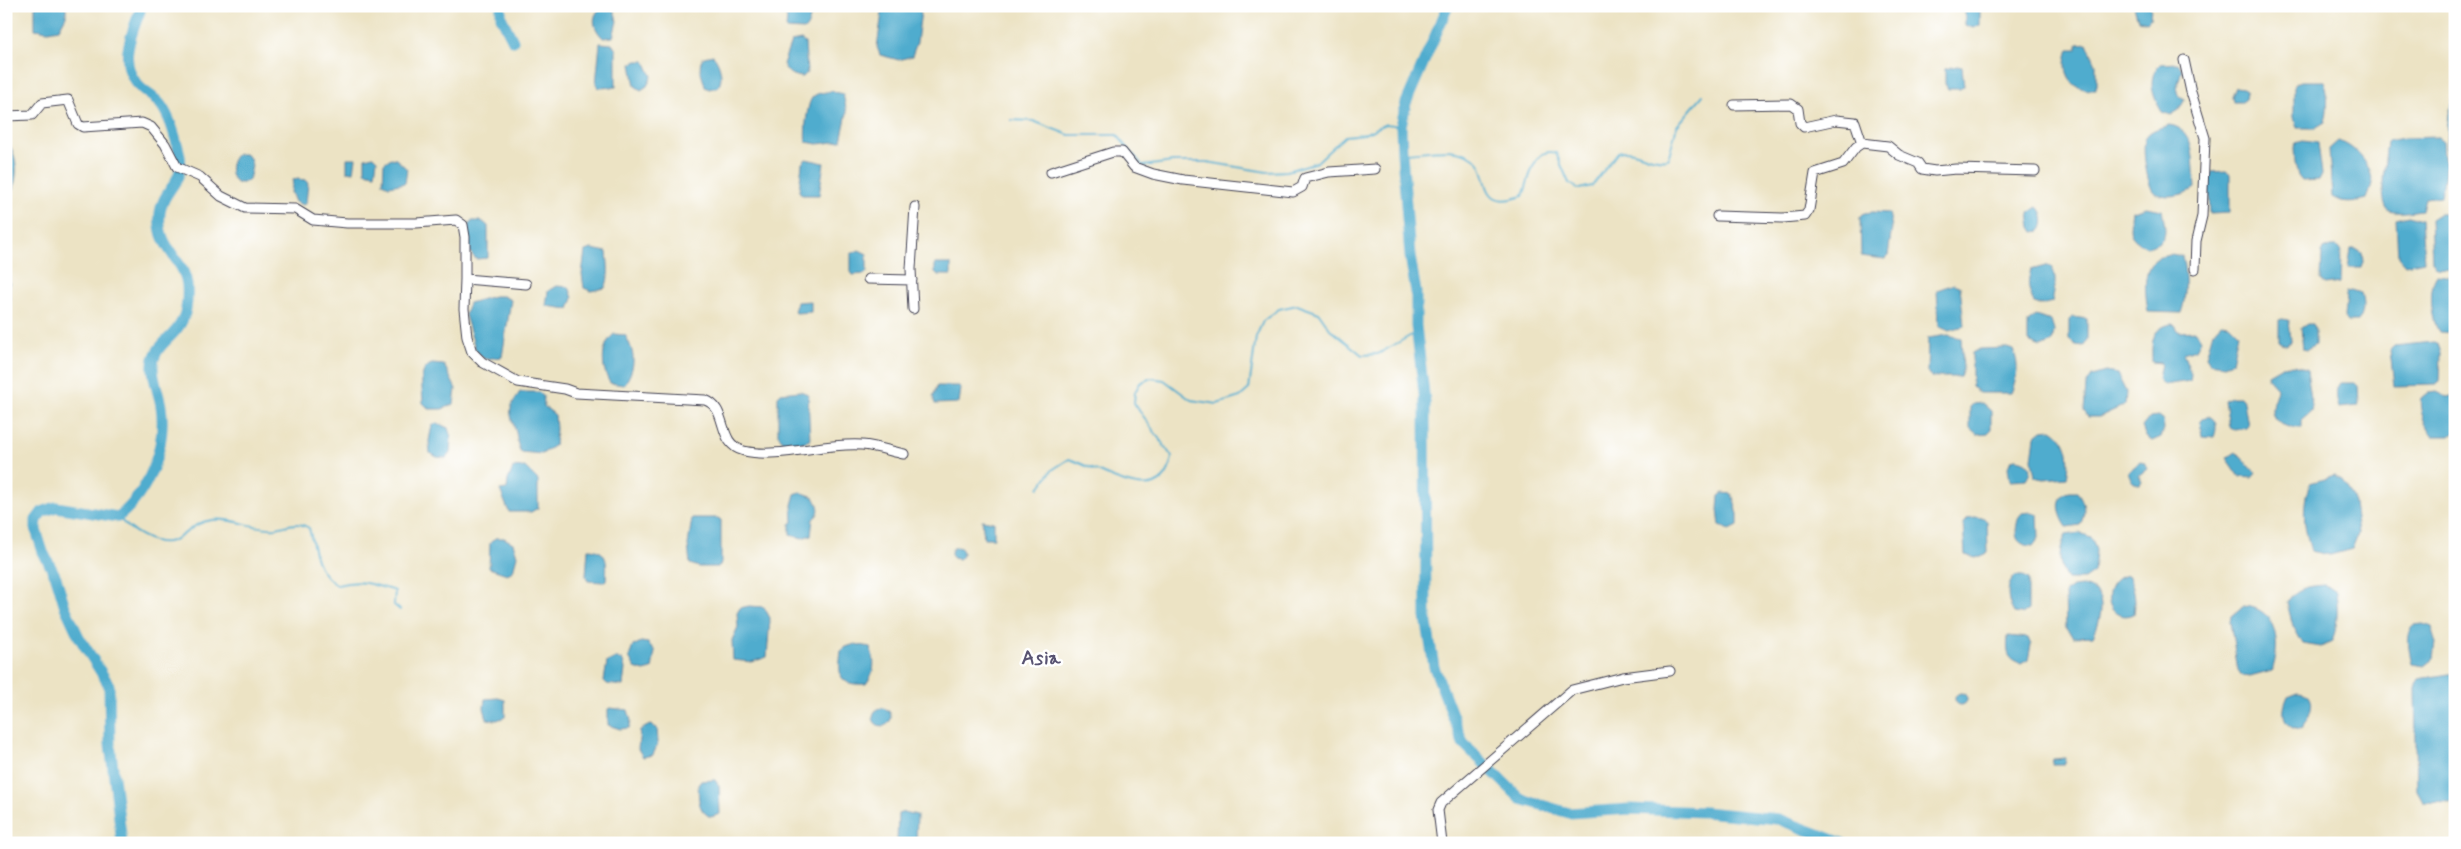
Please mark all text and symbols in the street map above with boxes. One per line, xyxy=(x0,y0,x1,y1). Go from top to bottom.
district label: Asia xyxy=(1021,645,1062,672)

